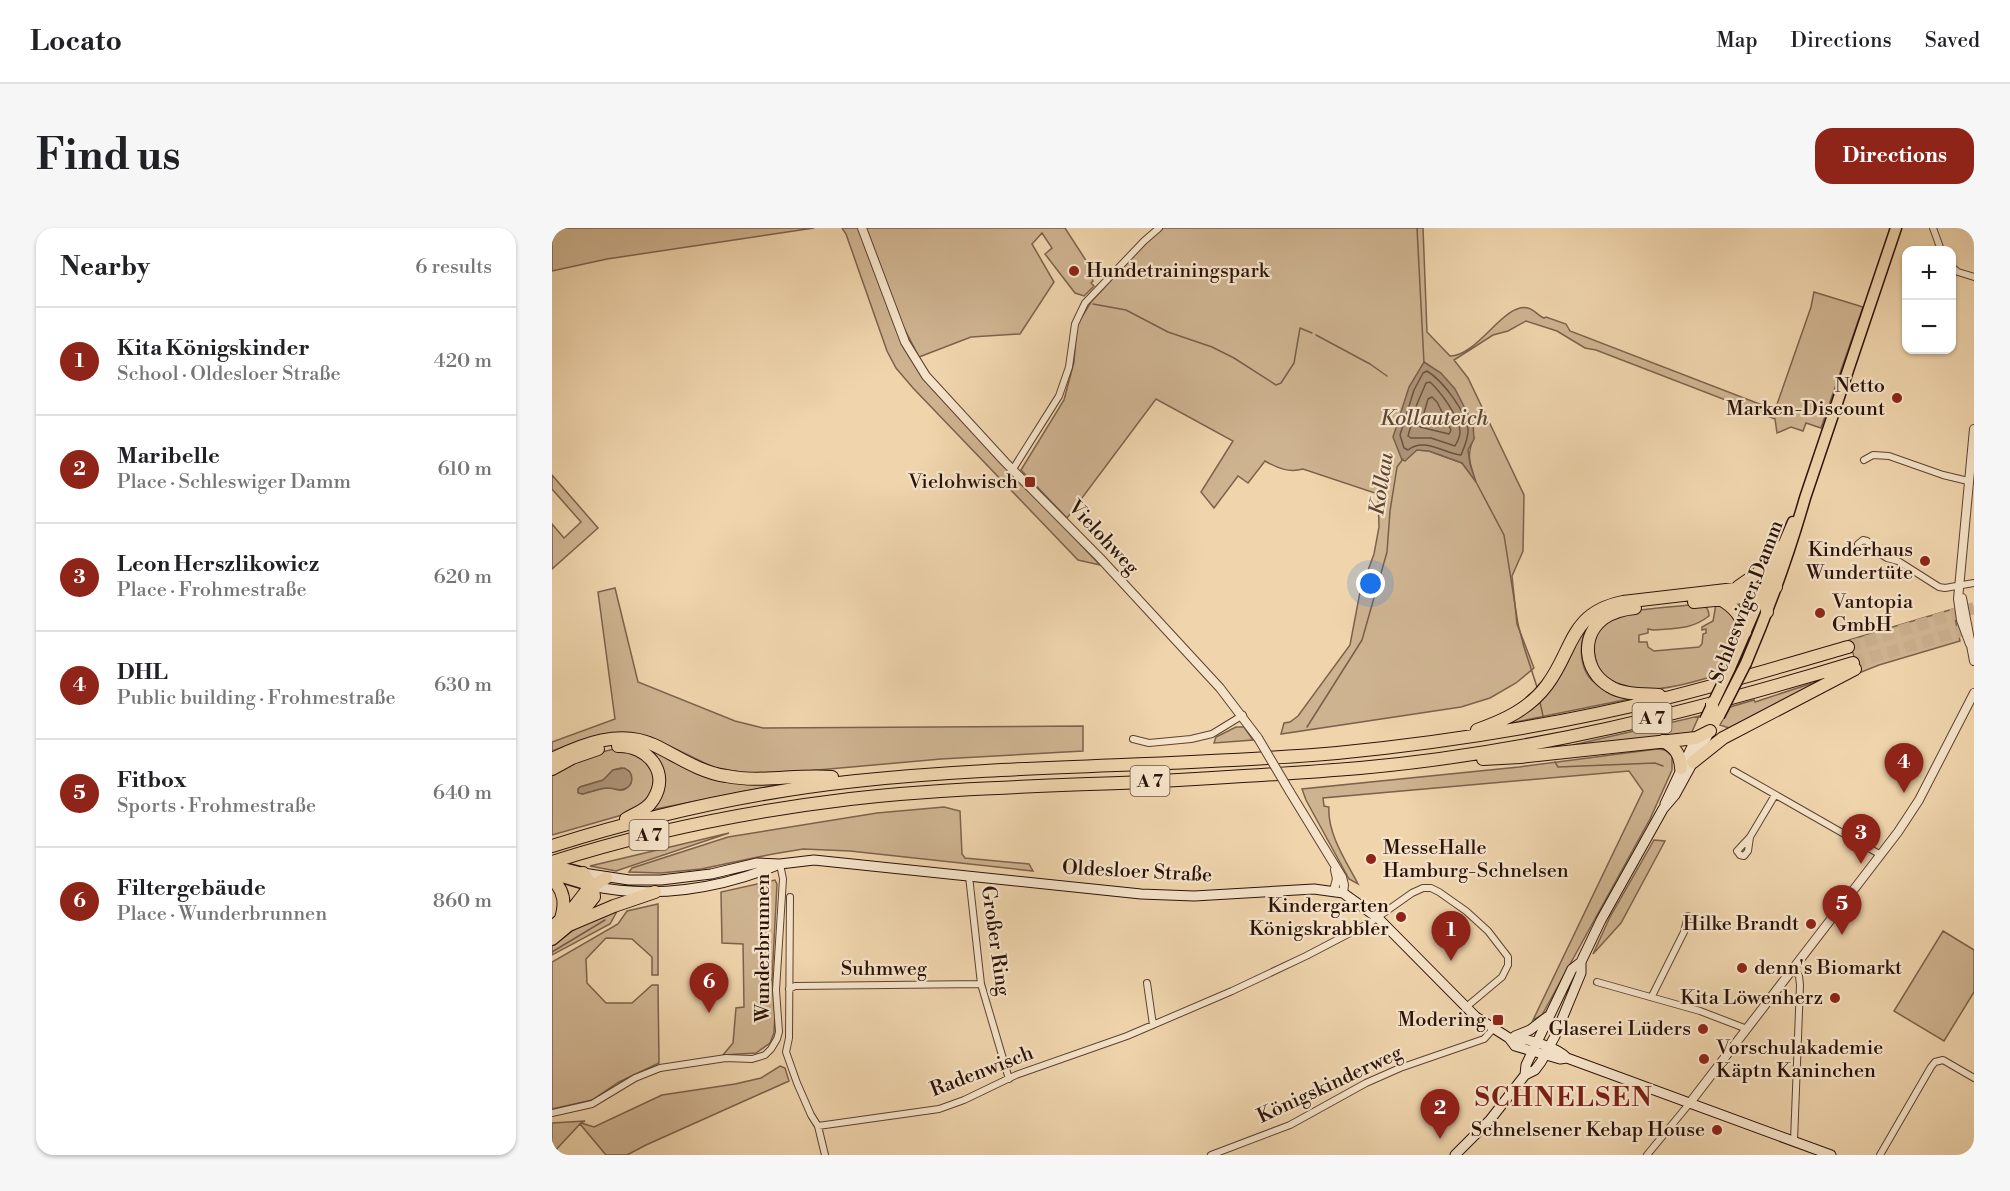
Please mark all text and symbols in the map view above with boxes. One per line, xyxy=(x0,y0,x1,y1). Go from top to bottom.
text: Locato xyxy=(30,24,122,59)
text: Map xyxy=(1716,28,1758,54)
text: Directions xyxy=(1791,28,1892,54)
text: Saved xyxy=(1925,28,1980,54)
button: Directions xyxy=(1815,128,1974,184)
text: Find us xyxy=(36,130,180,183)
map controls xyxy=(1902,246,1956,354)
button: + xyxy=(1902,246,1956,300)
text: Nearby xyxy=(60,251,150,283)
text: 6 results xyxy=(415,255,492,280)
place label: Hundetrainingspark xyxy=(1086,259,1271,284)
marker: Hundetrainingspark xyxy=(1067,264,1081,278)
button: − xyxy=(1902,300,1956,354)
text: Kita Königskinder xyxy=(117,335,310,362)
text: 1 xyxy=(75,349,84,374)
text: 420 m xyxy=(434,349,492,374)
text: School · Oldesloer Straße xyxy=(117,362,341,387)
place label: Netto Marken-Discount xyxy=(1726,374,1885,422)
marker: Netto Marken-Discount xyxy=(1890,391,1904,405)
water label: Kollauteich xyxy=(1380,406,1488,432)
text: Maribelle xyxy=(117,443,220,470)
water label: Kollau xyxy=(1364,451,1400,517)
text: 2 xyxy=(73,457,86,482)
text: 610 m xyxy=(438,457,492,482)
text: Place · Schleswiger Damm xyxy=(117,470,351,495)
place label: Vielohwisch xyxy=(907,470,1018,495)
marker: Vielohwisch xyxy=(1023,475,1037,489)
street label: Vielohweg xyxy=(1061,495,1144,581)
street label: Schleswiger Damm xyxy=(1704,517,1790,687)
place label: Kinderhaus Wundertüte xyxy=(1805,538,1913,586)
text: Leon Herszlikowicz xyxy=(117,551,319,578)
marker: Kinderhaus Wundertüte xyxy=(1918,554,1932,568)
text: 3 xyxy=(73,565,86,590)
text: 620 m xyxy=(434,565,492,590)
your location xyxy=(1356,569,1385,598)
text: Place · Frohmestraße xyxy=(117,578,307,603)
place label: Vantopia GmbH xyxy=(1831,590,1914,638)
marker: Vantopia GmbH xyxy=(1813,606,1827,620)
text: DHL xyxy=(117,659,168,686)
text: 4 xyxy=(73,673,86,698)
text: 630 m xyxy=(434,673,492,698)
text: Public building · Frohmestraße xyxy=(117,686,396,711)
road number: A 7 xyxy=(1632,703,1672,733)
pin: 4 xyxy=(1884,744,1924,793)
road number: A 7 xyxy=(1130,766,1170,796)
text: Fitbox xyxy=(117,767,186,794)
text: 5 xyxy=(73,781,86,806)
text: 640 m xyxy=(433,781,492,806)
text: Sports · Frohmestraße xyxy=(117,794,316,819)
pin: 3 xyxy=(1842,814,1880,864)
road number: A 7 xyxy=(630,820,668,850)
place label: MesseHalle Hamburg-Schnelsen xyxy=(1383,836,1569,884)
marker: MesseHalle Hamburg-Schnelsen xyxy=(1364,852,1378,866)
street label: Oldesloer Straße xyxy=(1061,856,1213,888)
street label: Wunderbrunnen xyxy=(751,874,776,1023)
text: Filtergebäude xyxy=(117,875,266,902)
street label: Großer Ring xyxy=(975,884,1015,998)
pin: 5 xyxy=(1822,886,1862,935)
text: 6 xyxy=(73,889,86,914)
text: 860 m xyxy=(433,889,492,914)
place label: Kindergarten Königskrabbler xyxy=(1249,894,1389,942)
text: Place · Wunderbrunnen xyxy=(117,902,327,927)
marker: Kindergarten Königskrabbler xyxy=(1394,910,1408,924)
pin: 1 xyxy=(1432,912,1470,961)
place label: Hilke Brandt xyxy=(1683,912,1799,937)
marker: Hilke Brandt xyxy=(1804,917,1818,931)
place label: denn's Biomarkt xyxy=(1754,956,1902,981)
street label: Suhmweg xyxy=(841,957,928,982)
marker: denn's Biomarkt xyxy=(1735,961,1749,975)
pin: 6 xyxy=(690,964,728,1013)
place label: Kita Löwenherz xyxy=(1680,986,1823,1011)
marker: Kita Löwenherz xyxy=(1828,991,1842,1005)
place label: Modering xyxy=(1398,1008,1487,1033)
marker: Modering xyxy=(1491,1013,1505,1027)
place label: Glaserei Lüders xyxy=(1549,1017,1691,1042)
marker: Glaserei Lüders xyxy=(1696,1022,1710,1036)
place label: Vorschulakademie Käptn Kaninchen xyxy=(1715,1036,1883,1084)
street label: Königskinderweg xyxy=(1253,1040,1407,1130)
street label: Radenwisch xyxy=(927,1041,1037,1103)
marker: Vorschulakademie Käptn Kaninchen xyxy=(1697,1052,1711,1066)
district label: SCHNELSEN xyxy=(1475,1082,1653,1114)
pin: 2 xyxy=(1420,1090,1460,1139)
place label: Schnelsener Kebap House xyxy=(1471,1118,1705,1143)
marker: Schnelsener Kebap House xyxy=(1710,1123,1724,1137)

